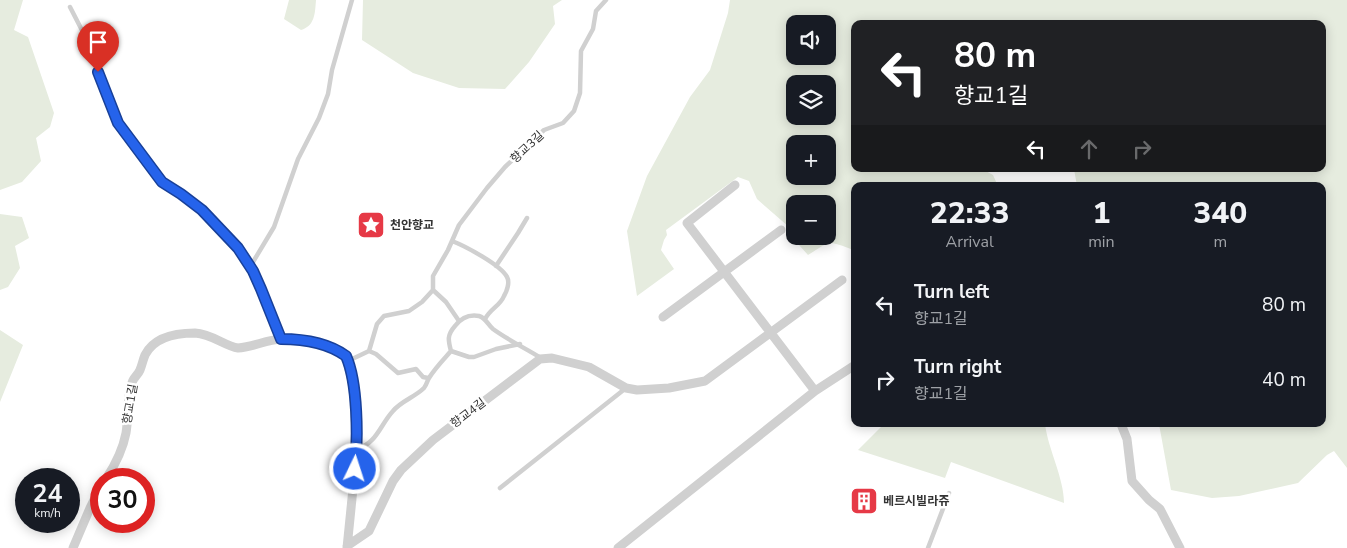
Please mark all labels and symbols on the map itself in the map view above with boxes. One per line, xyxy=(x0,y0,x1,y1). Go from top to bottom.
pin xyxy=(77,21,119,72)
street label: 향교3길 xyxy=(507,127,547,167)
place icon: 천안향교 xyxy=(356,210,386,240)
place label: 천안향교 xyxy=(390,217,434,233)
street label: 향교1길 xyxy=(119,383,141,425)
street label: 향교4길 xyxy=(447,394,489,432)
position arrow xyxy=(328,442,380,494)
speed limit sign: 30 xyxy=(90,468,155,533)
building icon: 베르시빌라쥬 xyxy=(849,486,879,516)
place label: 베르시빌라쥬 xyxy=(883,493,949,509)

